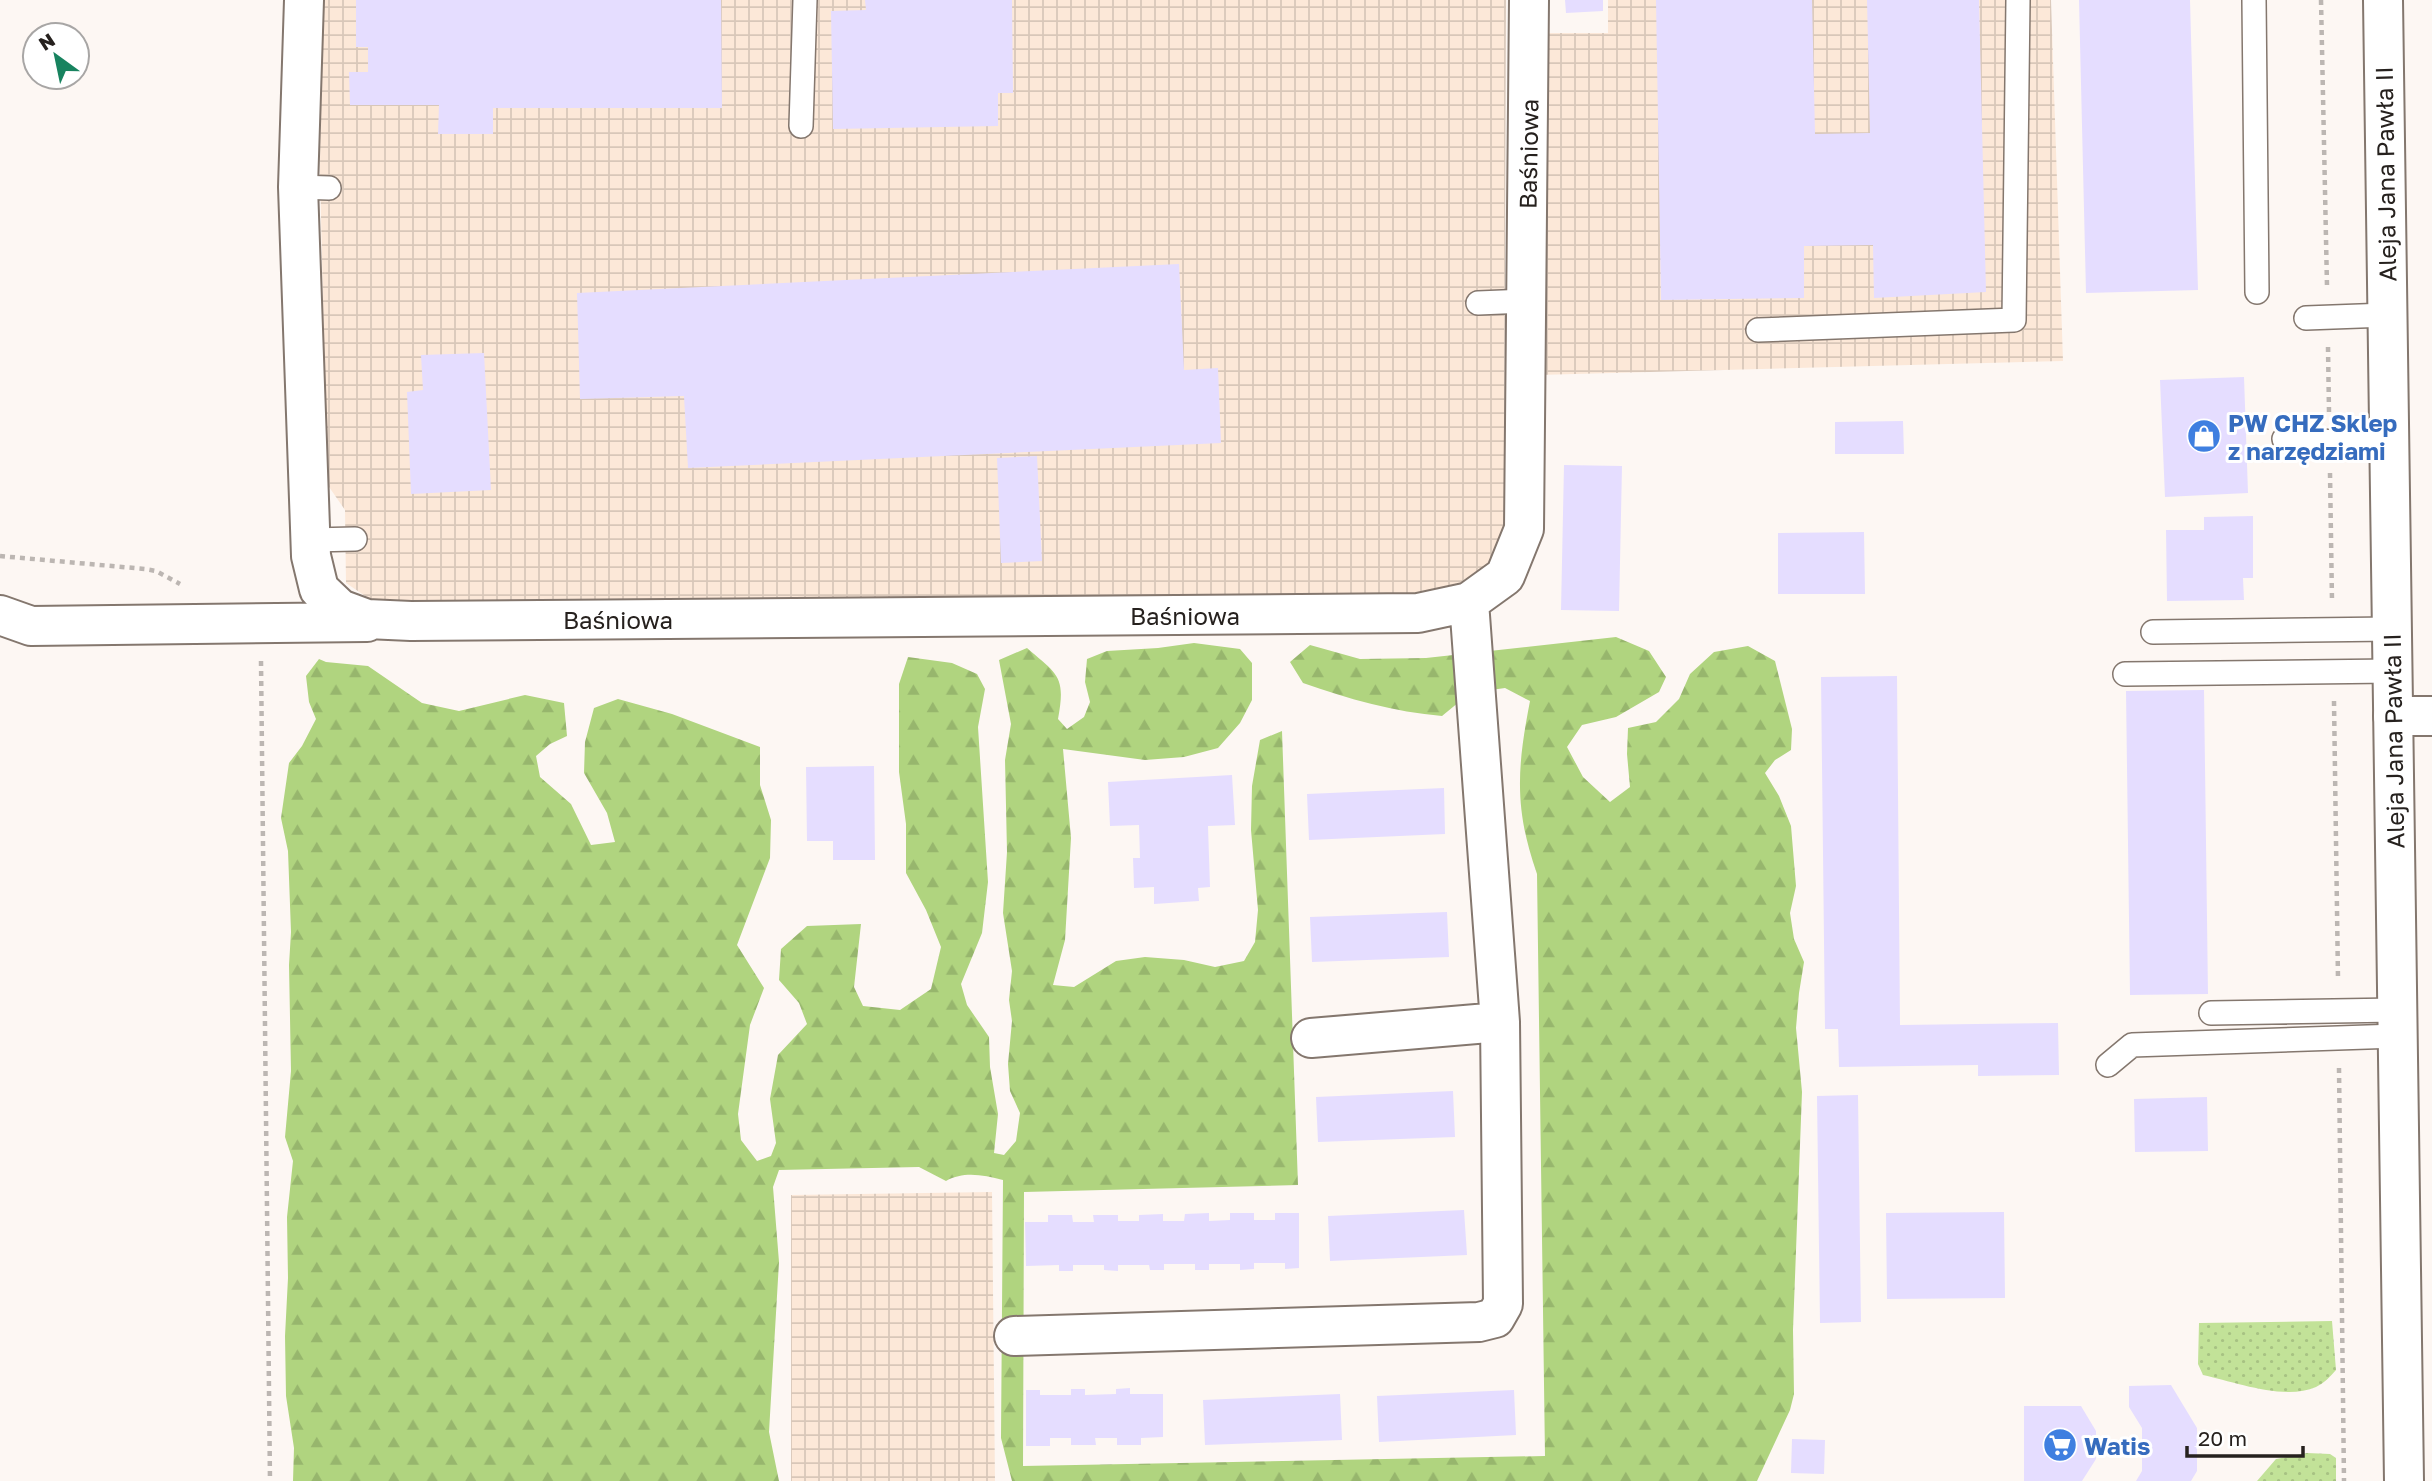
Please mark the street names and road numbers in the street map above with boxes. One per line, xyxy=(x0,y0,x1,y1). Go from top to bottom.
street label: Aleja Jana Pawła II xyxy=(2369,66,2401,282)
street label: Baśniowa xyxy=(1513,99,1543,209)
street label: Baśniowa xyxy=(1130,601,1240,630)
street label: Baśniowa xyxy=(563,605,673,634)
street label: Aleja Jana Pawła II xyxy=(2377,633,2409,849)

